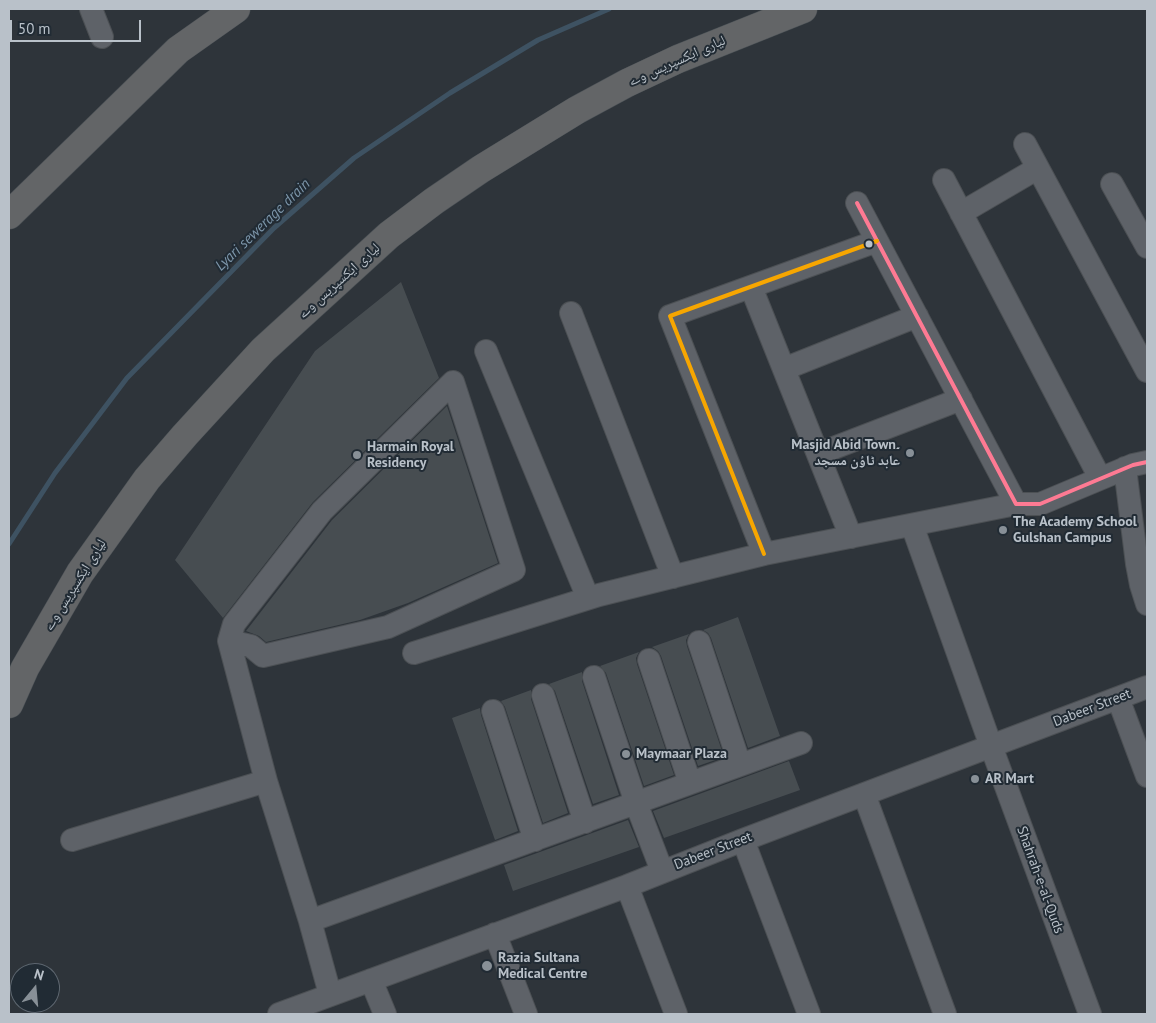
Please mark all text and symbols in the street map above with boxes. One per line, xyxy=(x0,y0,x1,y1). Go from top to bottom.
scale bar xyxy=(12,10,144,42)
text: 50 m xyxy=(18,19,51,38)
street label: لیاری ایکسپریس وے xyxy=(626,32,728,90)
water label: Lyari sewerage drain xyxy=(212,175,314,275)
unlabelled marker xyxy=(864,239,874,249)
street label: لیاری ایکسپریس وے xyxy=(295,240,383,322)
place label: Masjid Abid Town۔ عابد ٹاؤن مسجد xyxy=(791,437,900,470)
place label: Harmain Royal Residency xyxy=(367,439,454,472)
marker: Masjid Abid Town۔ عابد ٹاؤن مسجد xyxy=(904,447,916,459)
marker: Harmain Royal Residency xyxy=(351,449,363,461)
place label: The Academy School Gulshan Campus xyxy=(1013,514,1137,546)
marker: The Academy School Gulshan Campus xyxy=(997,524,1009,536)
street label: لیاری ایکسپریس وے xyxy=(40,536,110,634)
street label: Dabeer Street xyxy=(1051,685,1133,731)
place label: Maymaar Plaza xyxy=(636,746,727,762)
marker: Maymaar Plaza xyxy=(620,748,632,760)
place label: AR Mart xyxy=(985,771,1034,787)
marker: AR Mart xyxy=(969,773,981,785)
street label: Shahrah-e-al-Quds xyxy=(1013,824,1067,936)
street label: Dabeer Street xyxy=(672,828,754,874)
place label: Razia Sultana Medical Centre xyxy=(498,950,587,982)
marker: Razia Sultana Medical Centre xyxy=(480,959,494,973)
north arrow xyxy=(10,963,60,1013)
text: N xyxy=(32,965,46,985)

